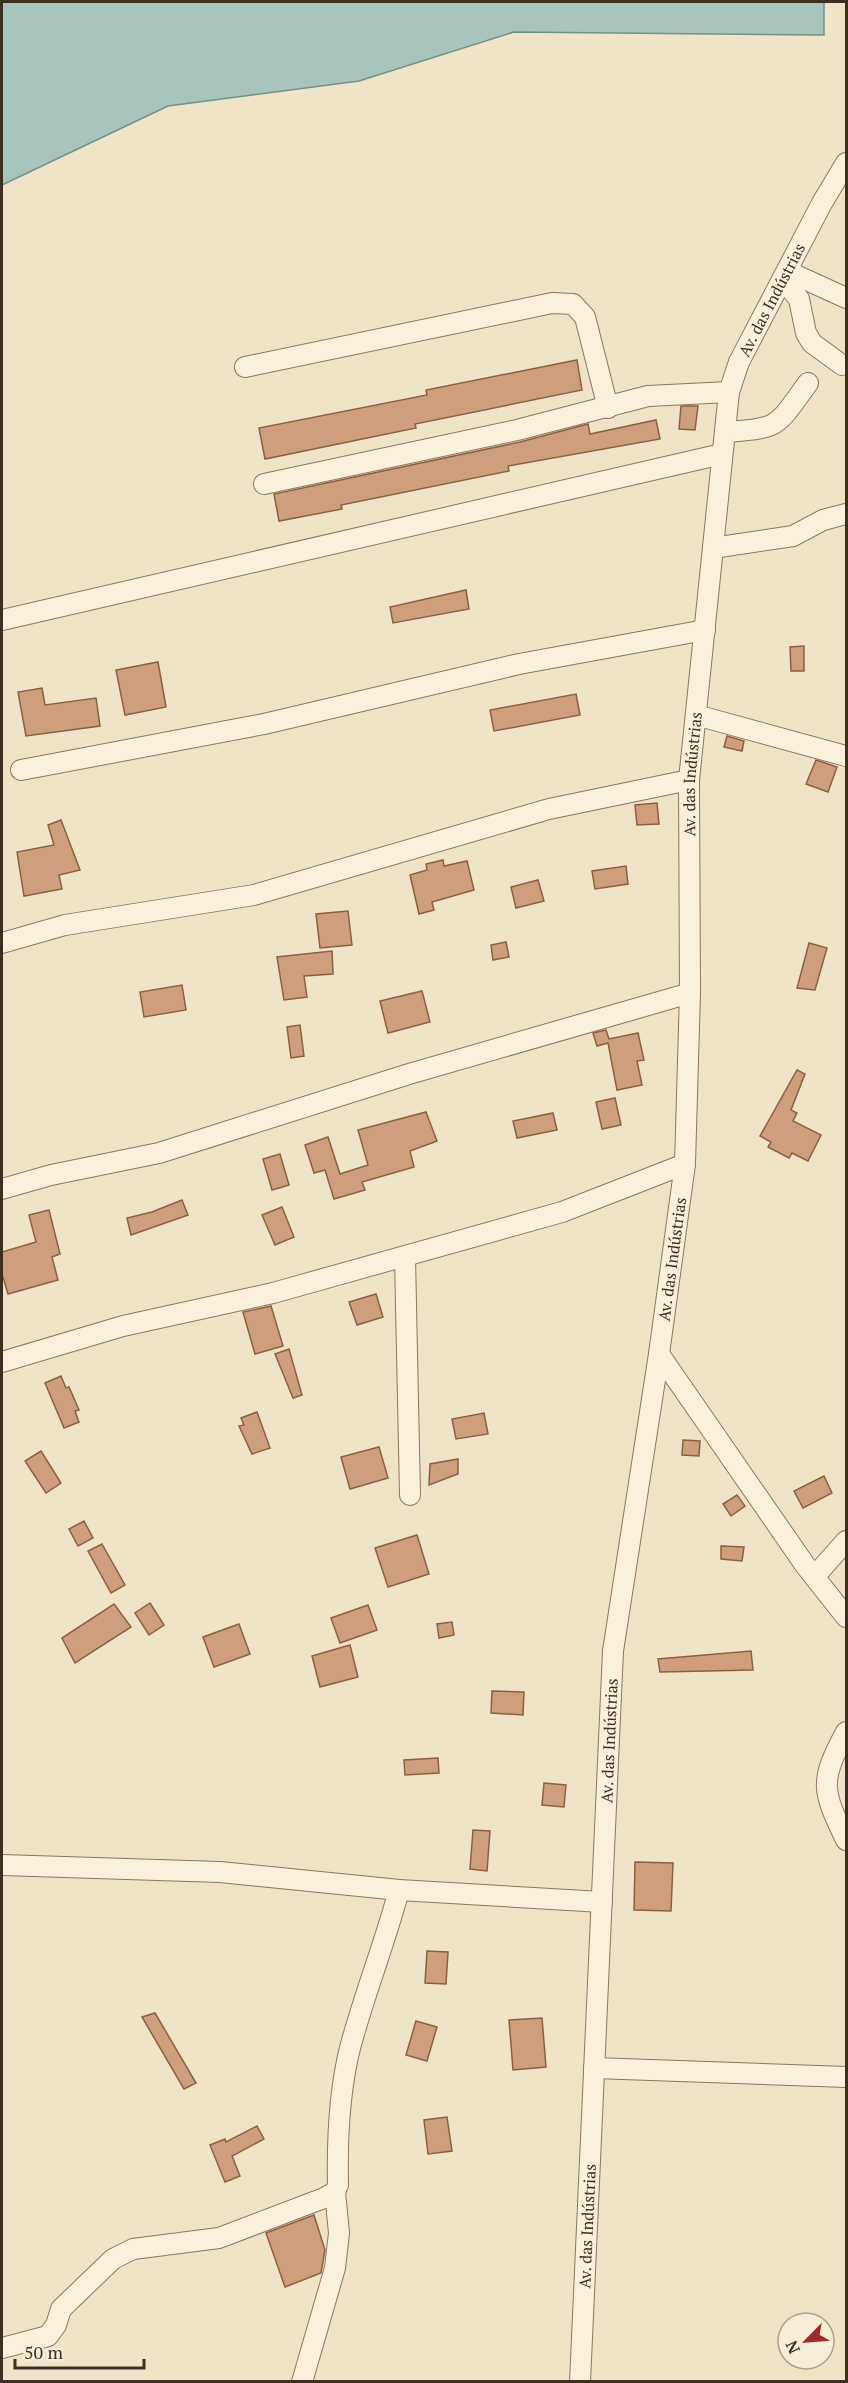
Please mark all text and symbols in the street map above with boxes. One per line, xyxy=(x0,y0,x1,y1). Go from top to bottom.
street label: Av. das Indústrias xyxy=(733,239,810,360)
street label: Av. das Indústrias xyxy=(678,711,707,837)
street label: Av. das Indústrias xyxy=(653,1196,691,1323)
street label: Av. das Indústrias xyxy=(595,1678,623,1804)
street label: Av. das Indústrias xyxy=(573,2163,601,2289)
north arrow xyxy=(776,2311,836,2371)
scale bar xyxy=(15,2332,144,2370)
text: N xyxy=(780,2337,805,2357)
text: 50 m xyxy=(24,2340,64,2364)

